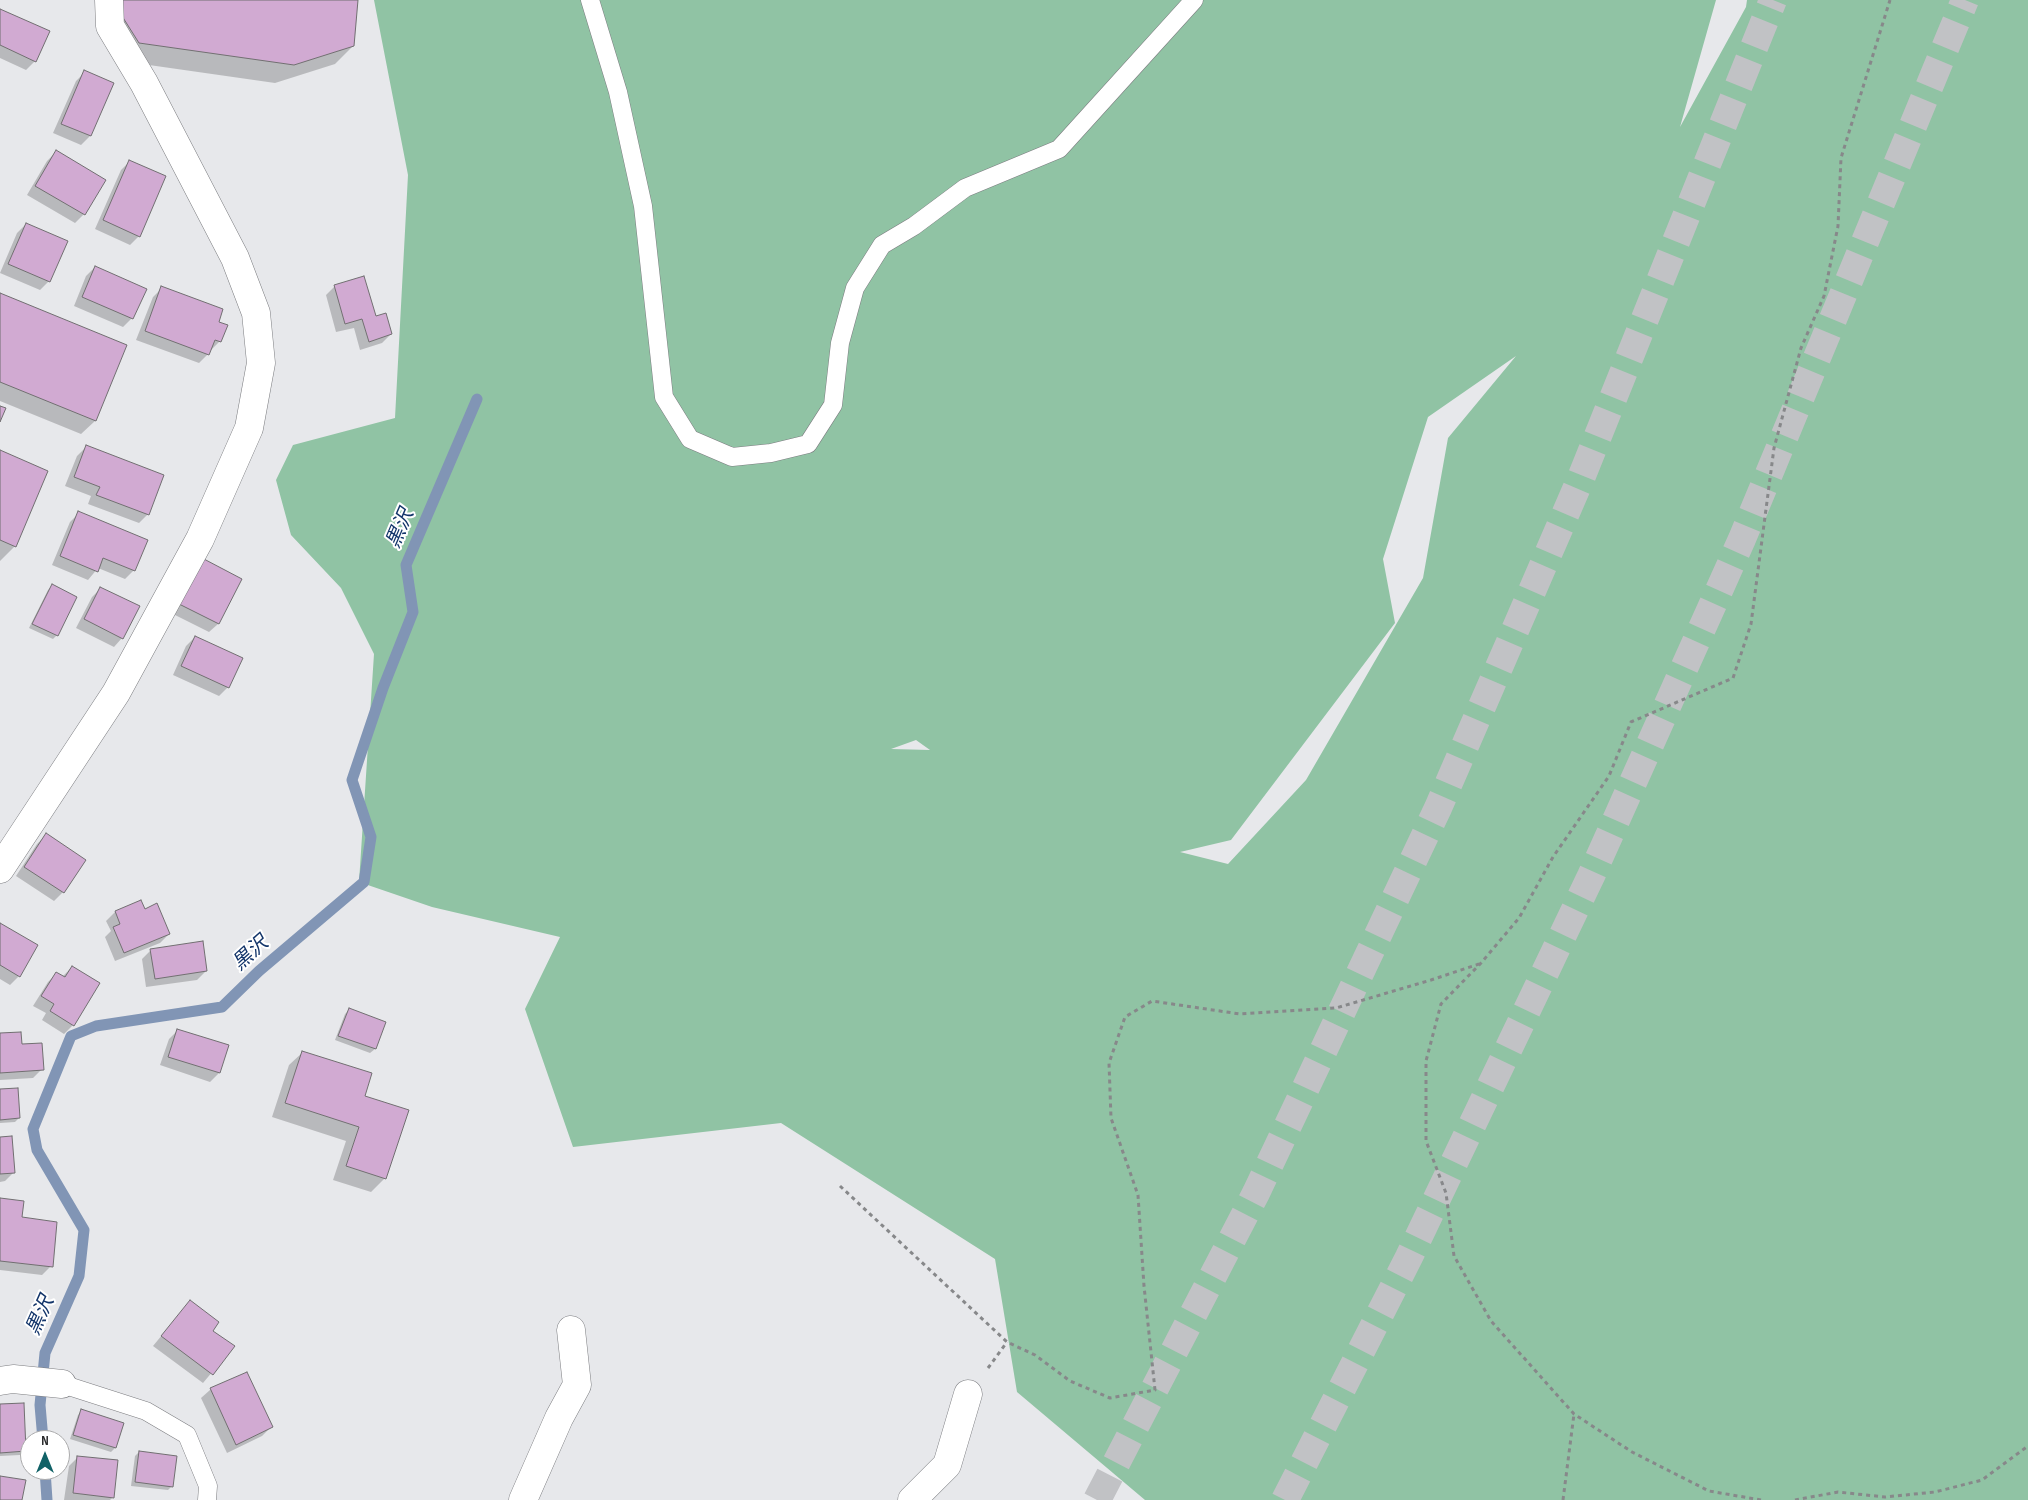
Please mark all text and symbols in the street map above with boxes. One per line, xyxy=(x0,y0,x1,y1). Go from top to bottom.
water label: 黒沢 xyxy=(382,506,420,552)
water label: 黒沢 xyxy=(228,932,274,976)
water label: 黒沢 xyxy=(22,1293,60,1339)
north arrow xyxy=(20,1430,70,1480)
text: N xyxy=(41,1432,49,1449)

